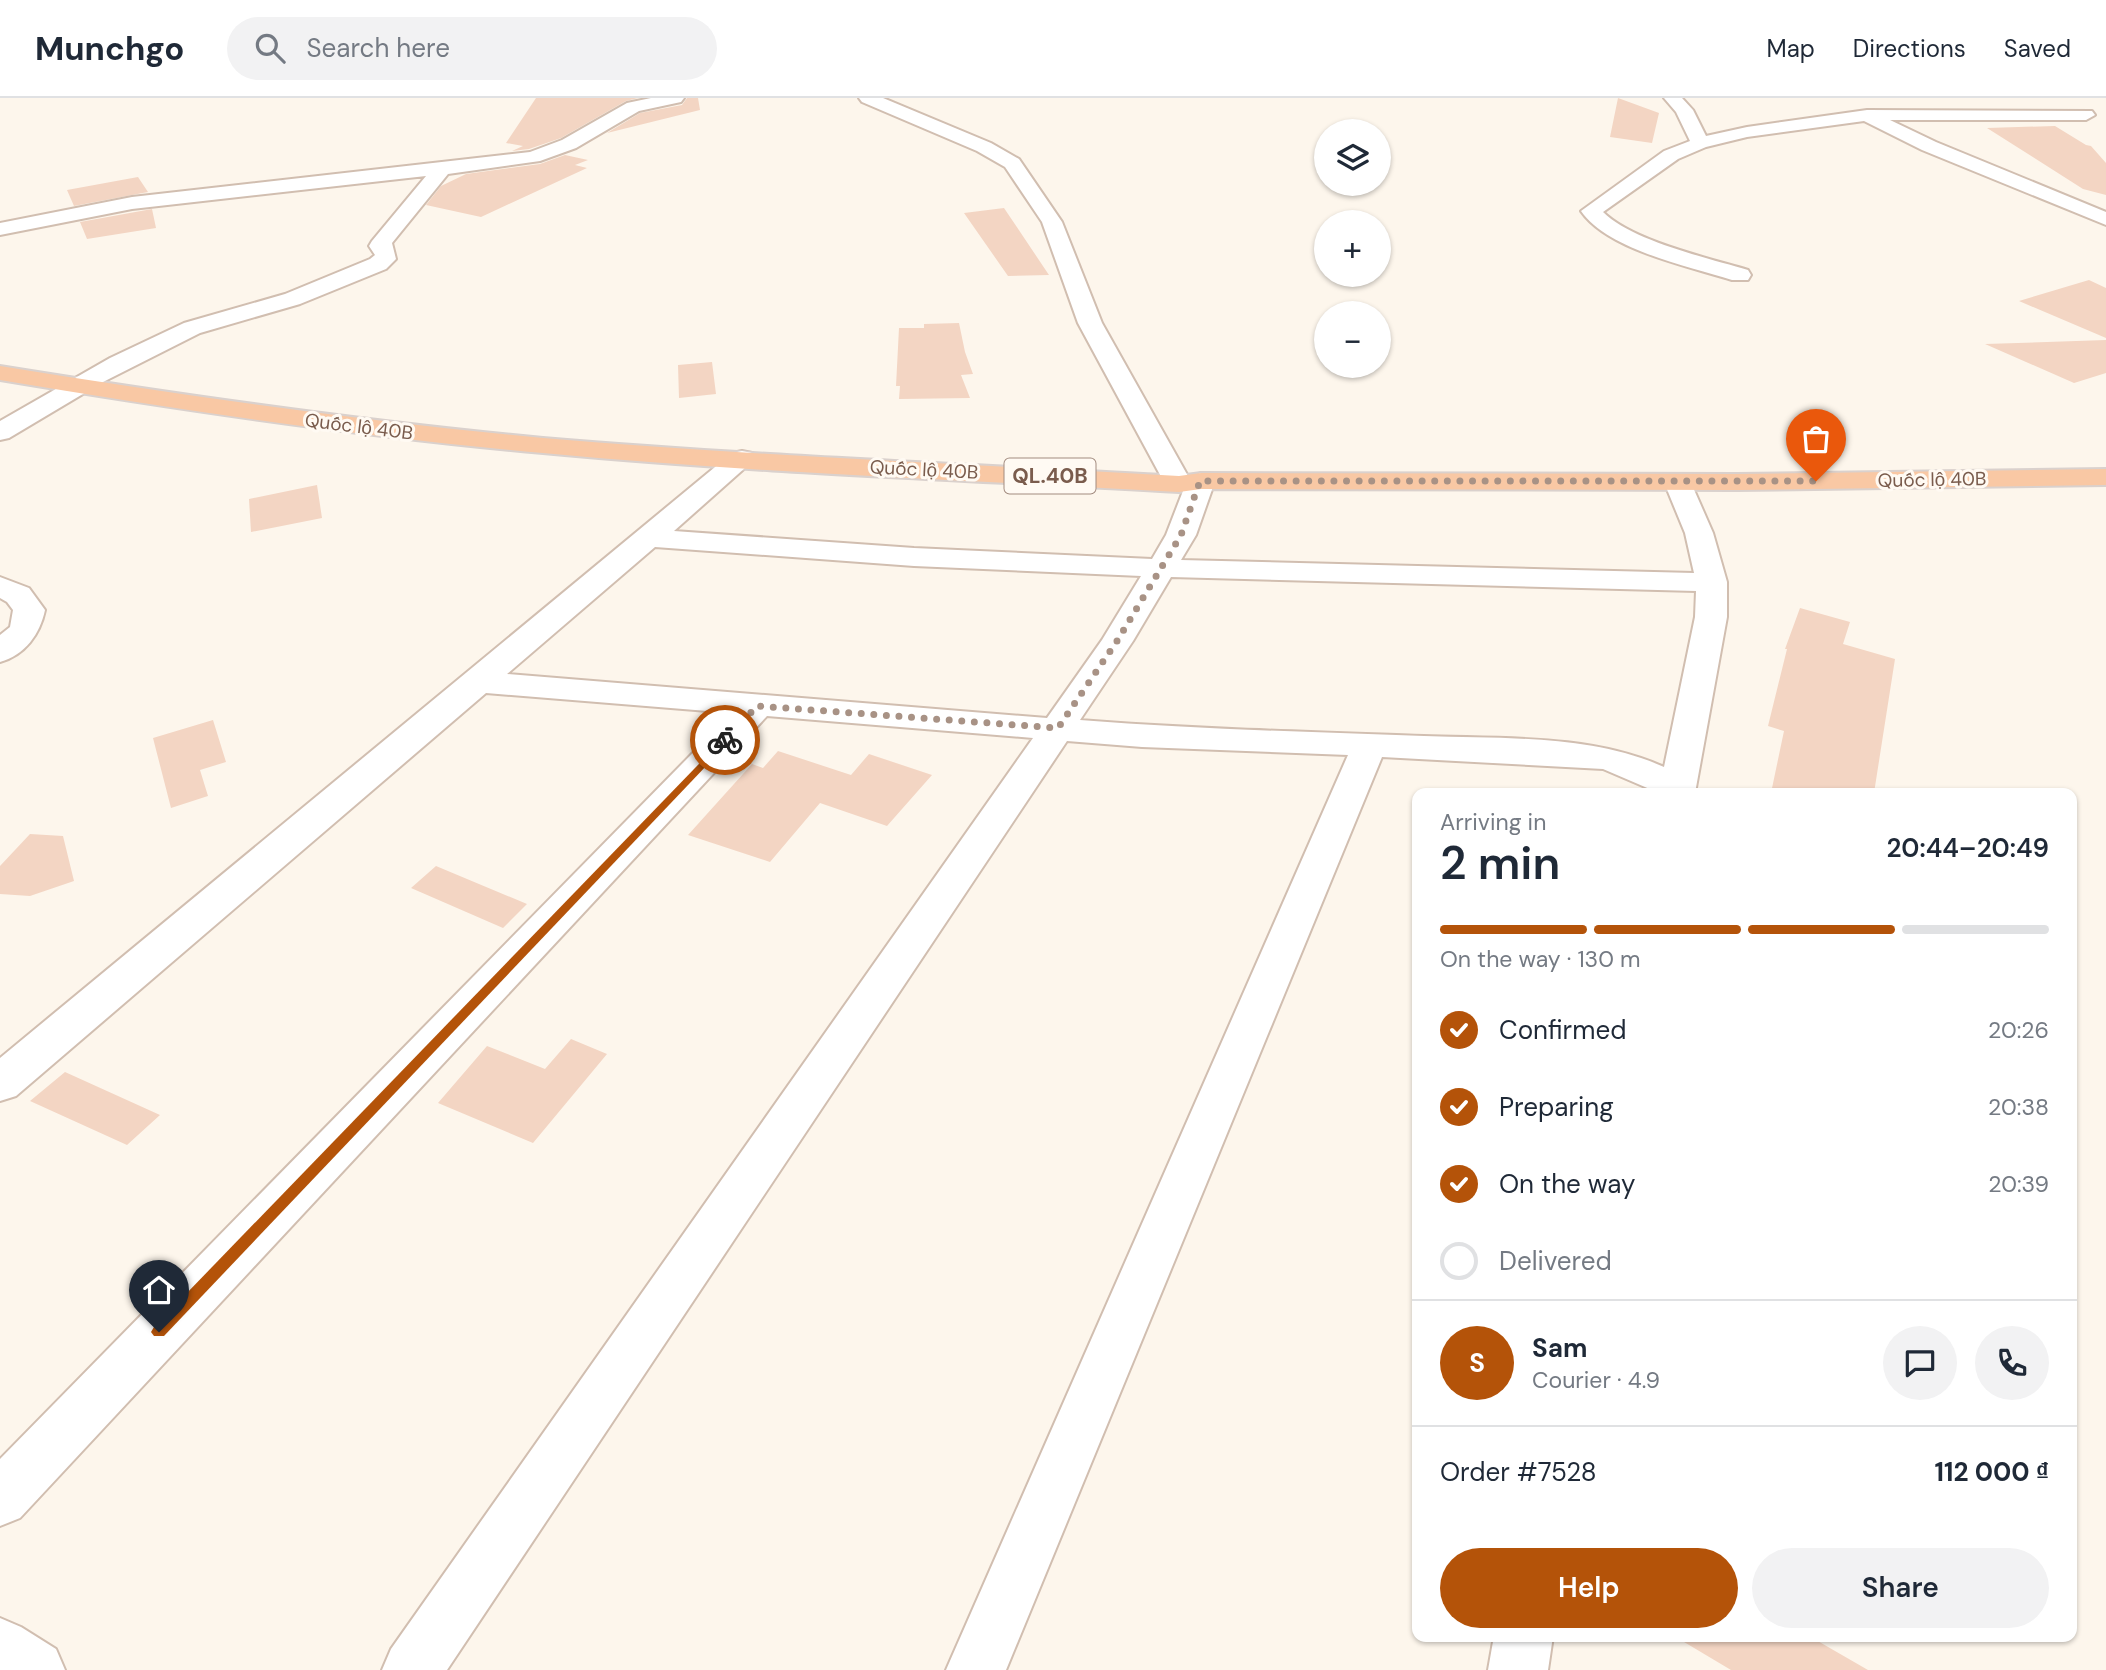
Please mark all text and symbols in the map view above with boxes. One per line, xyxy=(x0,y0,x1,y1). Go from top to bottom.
search box xyxy=(227,17,717,80)
text: Munchgo xyxy=(35,27,185,70)
icon: search xyxy=(251,29,289,67)
text: Search here xyxy=(307,31,450,65)
text: Map xyxy=(1767,33,1815,64)
text: Directions xyxy=(1853,33,1966,64)
text: Saved xyxy=(2004,33,2071,64)
map controls xyxy=(1314,119,1391,378)
button: layers xyxy=(1314,119,1391,196)
button: + xyxy=(1314,210,1391,287)
button: − xyxy=(1314,301,1391,378)
street label: Quốc lộ 40B xyxy=(304,407,414,446)
pin xyxy=(1786,409,1846,481)
icon: bag xyxy=(1797,420,1835,458)
street label: Quốc lộ 40B xyxy=(869,454,979,485)
road number: QL.40B xyxy=(1004,458,1096,494)
street label: Quốc lộ 40B xyxy=(1877,466,1987,493)
courier xyxy=(690,705,760,775)
icon: bike xyxy=(706,721,744,759)
text: Arriving in xyxy=(1440,807,1546,837)
text: 20:44–20:49 xyxy=(1886,831,2049,865)
text: 2 min xyxy=(1440,833,1560,893)
text: On the way · 130 m xyxy=(1440,944,1641,974)
icon: check xyxy=(1440,1011,1478,1049)
text: Confirmed xyxy=(1499,1013,1626,1047)
text: 20:26 xyxy=(1988,1015,2049,1045)
icon: check xyxy=(1440,1088,1478,1126)
text: Preparing xyxy=(1499,1090,1614,1124)
text: 20:38 xyxy=(1988,1092,2049,1122)
icon: check xyxy=(1440,1165,1478,1203)
text: On the way xyxy=(1499,1167,1635,1201)
text: 20:39 xyxy=(1988,1169,2049,1199)
text: Delivered xyxy=(1499,1244,1612,1278)
pin xyxy=(129,1260,189,1332)
icon: home xyxy=(140,1271,178,1309)
button: chat xyxy=(1883,1326,1957,1400)
button: phone xyxy=(1975,1326,2049,1400)
text: Sam xyxy=(1532,1331,1587,1365)
text: S xyxy=(1469,1346,1485,1380)
text: Courier · 4.9 xyxy=(1532,1365,1660,1395)
text: Order #7528 xyxy=(1440,1455,1597,1489)
text: 112 000 ₫ xyxy=(1935,1455,2049,1489)
button: Help xyxy=(1440,1548,1738,1628)
button: Share xyxy=(1752,1548,2049,1628)

